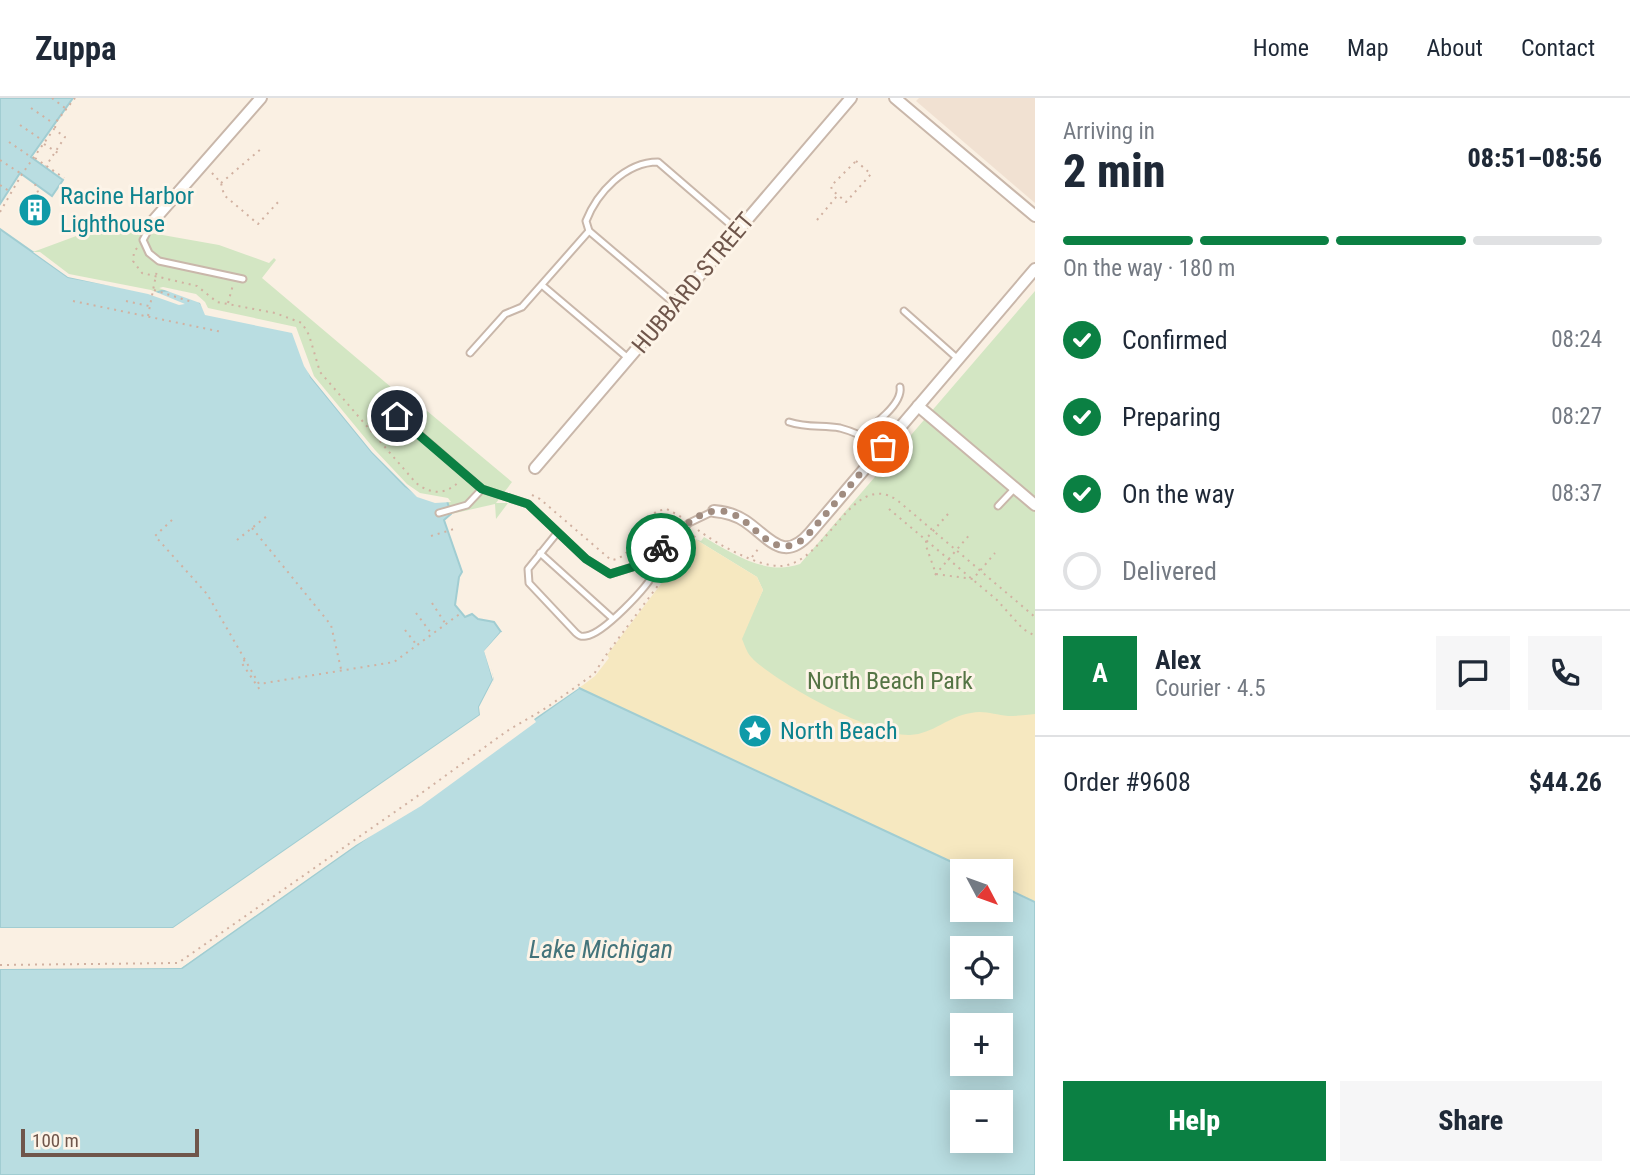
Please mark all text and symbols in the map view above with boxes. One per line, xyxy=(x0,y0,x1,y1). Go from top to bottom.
text: Zuppa xyxy=(35,29,117,68)
text: Home xyxy=(1253,34,1309,62)
text: Map xyxy=(1347,34,1389,62)
text: About xyxy=(1427,34,1483,62)
text: Contact xyxy=(1521,34,1595,62)
text: Arriving in xyxy=(1063,118,1155,145)
text: 08:51–08:56 xyxy=(1468,143,1602,173)
text: 2 min xyxy=(1063,144,1166,198)
place label: Racine Harbor Lighthouse xyxy=(60,182,194,238)
building icon: Racine Harbor Lighthouse xyxy=(16,191,54,229)
street label: HUBBARD STREET xyxy=(626,207,760,359)
text: On the way · 180 m xyxy=(1063,255,1235,282)
icon: check xyxy=(1063,321,1101,359)
text: Confirmed xyxy=(1122,325,1228,355)
text: 08:24 xyxy=(1551,326,1602,353)
pin xyxy=(367,386,427,446)
icon: home xyxy=(378,397,416,435)
icon: check xyxy=(1063,398,1101,436)
text: Preparing xyxy=(1122,402,1221,432)
text: 08:27 xyxy=(1551,403,1602,430)
pin xyxy=(853,417,913,477)
icon: bag xyxy=(864,428,902,466)
icon: check xyxy=(1063,475,1101,513)
text: On the way xyxy=(1122,479,1235,509)
text: 08:37 xyxy=(1551,480,1602,507)
courier xyxy=(626,513,696,583)
icon: bike xyxy=(642,529,680,567)
text: Delivered xyxy=(1122,556,1217,586)
button: chat xyxy=(1436,636,1510,710)
button: phone xyxy=(1528,636,1602,710)
text: Alex xyxy=(1155,645,1201,675)
text: A xyxy=(1092,658,1108,688)
park label: North Beach Park xyxy=(807,667,973,695)
text: Courier · 4.5 xyxy=(1155,675,1266,702)
place icon: North Beach xyxy=(736,712,774,750)
place label: North Beach xyxy=(780,717,898,745)
text: Order #9608 xyxy=(1063,767,1191,797)
text: $44.26 xyxy=(1529,767,1602,797)
north arrow xyxy=(950,859,1013,922)
map controls xyxy=(950,859,1013,1153)
water label: Lake Michigan xyxy=(529,934,673,964)
button: locate xyxy=(950,936,1013,999)
button: + xyxy=(950,1013,1013,1076)
button: Help xyxy=(1063,1081,1326,1161)
button: Share xyxy=(1340,1081,1602,1161)
button: − xyxy=(950,1090,1013,1153)
scale bar xyxy=(21,1126,200,1158)
text: 100 m xyxy=(32,1129,79,1152)

